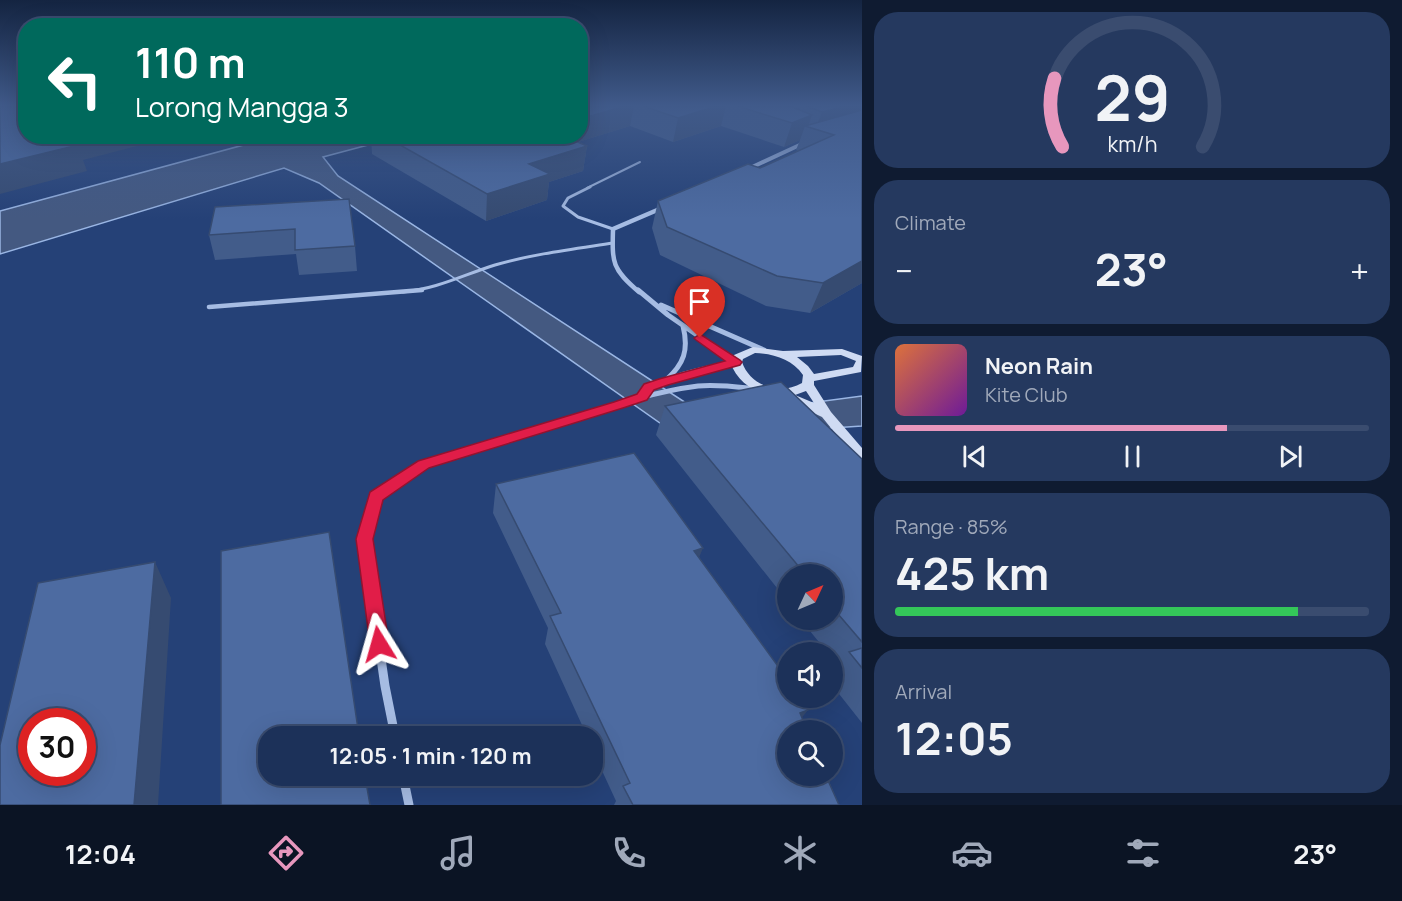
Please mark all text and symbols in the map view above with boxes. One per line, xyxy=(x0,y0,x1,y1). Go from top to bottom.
text: 110 m xyxy=(135,33,246,91)
icon: left xyxy=(36,42,114,120)
text: 29 xyxy=(1094,54,1170,140)
text: Lorong Mangga 3 xyxy=(135,88,349,125)
text: km/h xyxy=(1107,129,1157,158)
text: Climate xyxy=(895,209,966,236)
text: 23° xyxy=(1095,238,1168,300)
text: − xyxy=(895,248,913,293)
text: + xyxy=(1350,248,1369,293)
pin xyxy=(674,276,725,338)
icon: arrive xyxy=(683,285,716,318)
text: Neon Rain xyxy=(985,351,1093,381)
text: Kite Club xyxy=(985,381,1068,408)
icon: previous xyxy=(958,440,991,473)
icon: pause xyxy=(1116,440,1149,473)
icon: next xyxy=(1274,440,1307,473)
text: Range · 85% xyxy=(895,513,1008,540)
text: 425 km xyxy=(895,542,1049,604)
north arrow xyxy=(777,564,843,630)
map controls xyxy=(777,564,843,786)
position arrow xyxy=(347,612,411,676)
button: sound xyxy=(777,642,843,708)
text: Arrival xyxy=(895,678,952,705)
text: 12:05 xyxy=(895,707,1013,769)
speed limit sign: 30 xyxy=(18,708,96,786)
button: search xyxy=(777,720,843,786)
text: 12:05 · 1 min · 120 m xyxy=(329,741,532,771)
icon: directions xyxy=(265,832,307,874)
icon: music xyxy=(437,832,479,874)
icon: phone xyxy=(608,832,650,874)
icon: climate xyxy=(779,832,821,874)
icon: car xyxy=(951,832,993,874)
icon: filters xyxy=(1122,832,1164,874)
text: 12:04 xyxy=(65,835,136,872)
text: 23° xyxy=(1293,835,1337,872)

